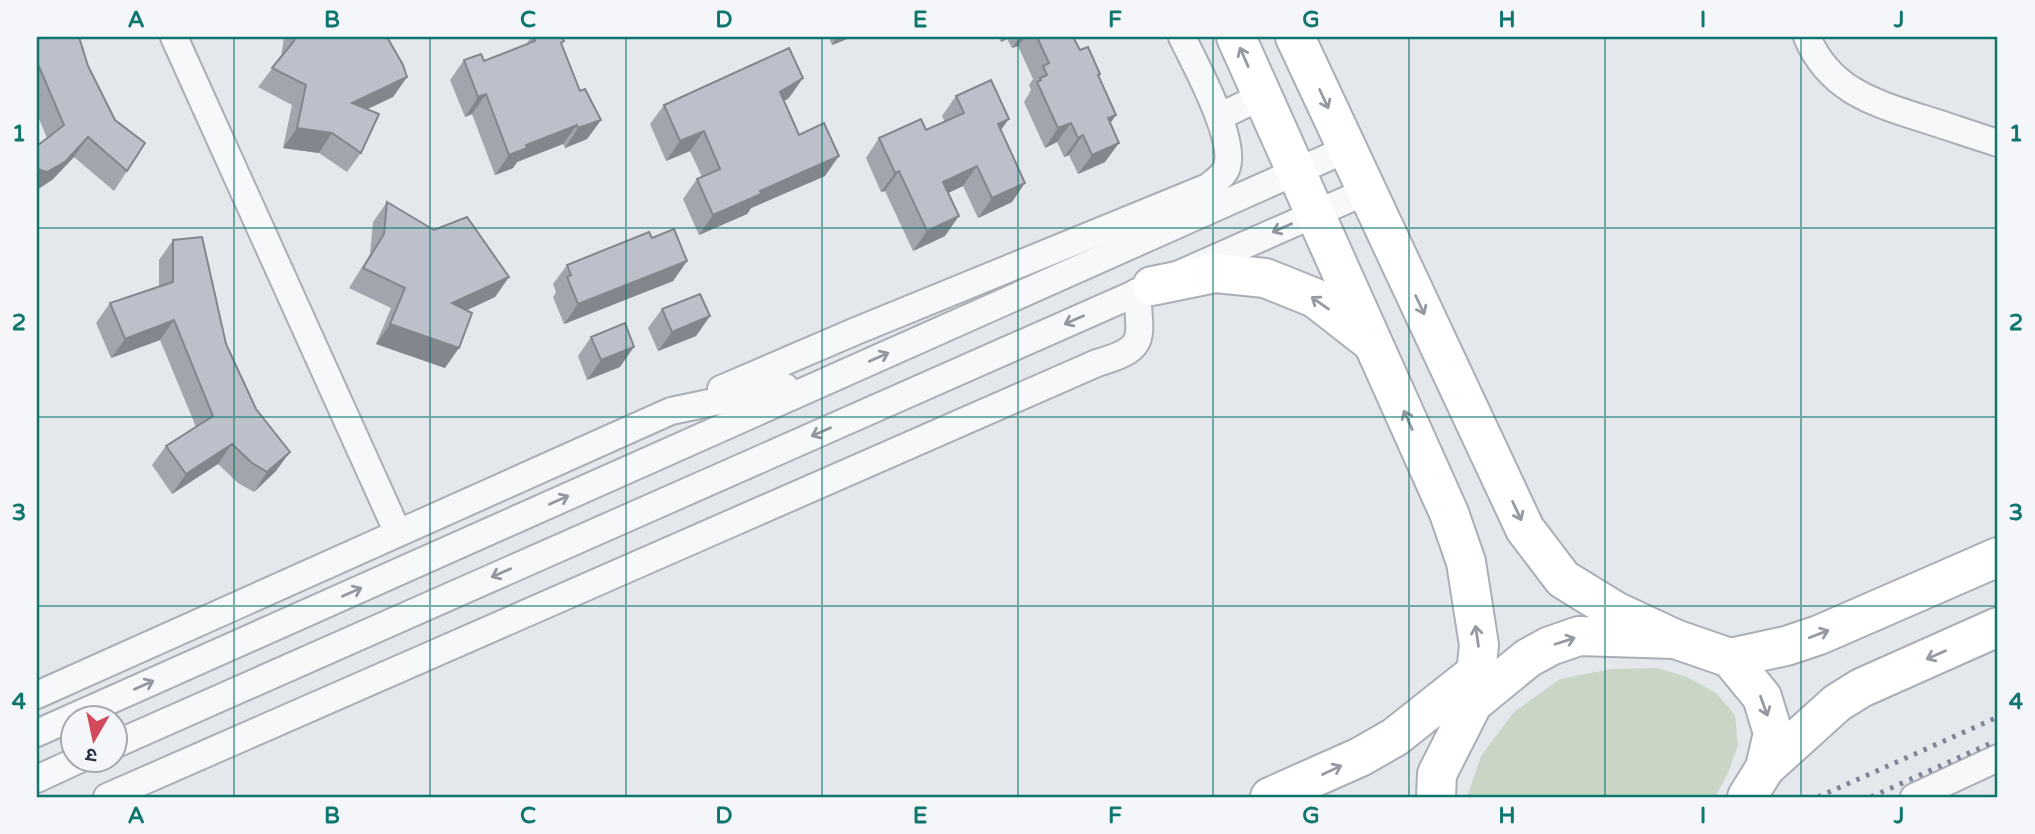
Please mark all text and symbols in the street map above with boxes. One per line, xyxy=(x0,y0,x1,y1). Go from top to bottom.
text: A xyxy=(127,6,145,34)
text: B xyxy=(324,6,340,34)
text: C xyxy=(520,6,536,34)
text: D xyxy=(715,6,733,34)
text: E xyxy=(913,6,927,34)
text: F xyxy=(1108,6,1122,34)
text: G xyxy=(1302,6,1320,34)
text: H xyxy=(1498,6,1516,34)
text: I xyxy=(1700,6,1706,34)
text: J xyxy=(1893,6,1904,34)
one-way arrow xyxy=(1237,46,1250,68)
one-way arrow xyxy=(1318,88,1331,109)
text: 1 xyxy=(12,120,26,148)
text: 1 xyxy=(2009,120,2023,148)
one-way arrow xyxy=(1272,222,1293,235)
one-way arrow xyxy=(1414,294,1427,315)
one-way arrow xyxy=(1311,296,1330,310)
text: 2 xyxy=(12,309,26,337)
text: 2 xyxy=(2009,309,2023,337)
one-way arrow xyxy=(1064,314,1085,327)
one-way arrow xyxy=(868,350,889,363)
one-way arrow xyxy=(1401,410,1414,432)
one-way arrow xyxy=(811,426,832,439)
one-way arrow xyxy=(548,493,570,506)
text: 3 xyxy=(12,499,26,527)
text: 3 xyxy=(2009,499,2023,527)
one-way arrow xyxy=(1511,500,1524,521)
one-way arrow xyxy=(490,567,512,580)
one-way arrow xyxy=(340,585,362,598)
one-way arrow xyxy=(1470,625,1483,647)
one-way arrow xyxy=(1808,626,1830,639)
one-way arrow xyxy=(1554,633,1576,646)
one-way arrow xyxy=(1926,649,1947,662)
one-way arrow xyxy=(133,678,154,691)
text: 4 xyxy=(12,688,27,716)
text: 4 xyxy=(2009,688,2024,716)
one-way arrow xyxy=(1759,695,1771,716)
north arrow xyxy=(60,704,130,774)
text: उ xyxy=(83,743,99,767)
one-way arrow xyxy=(1321,763,1342,776)
text: A xyxy=(127,802,145,830)
text: B xyxy=(324,802,340,830)
text: C xyxy=(520,802,536,830)
text: D xyxy=(715,802,733,830)
text: E xyxy=(913,802,927,830)
text: F xyxy=(1108,802,1122,830)
text: G xyxy=(1302,802,1320,830)
text: H xyxy=(1498,802,1516,830)
text: I xyxy=(1700,802,1706,830)
text: J xyxy=(1893,802,1904,830)

